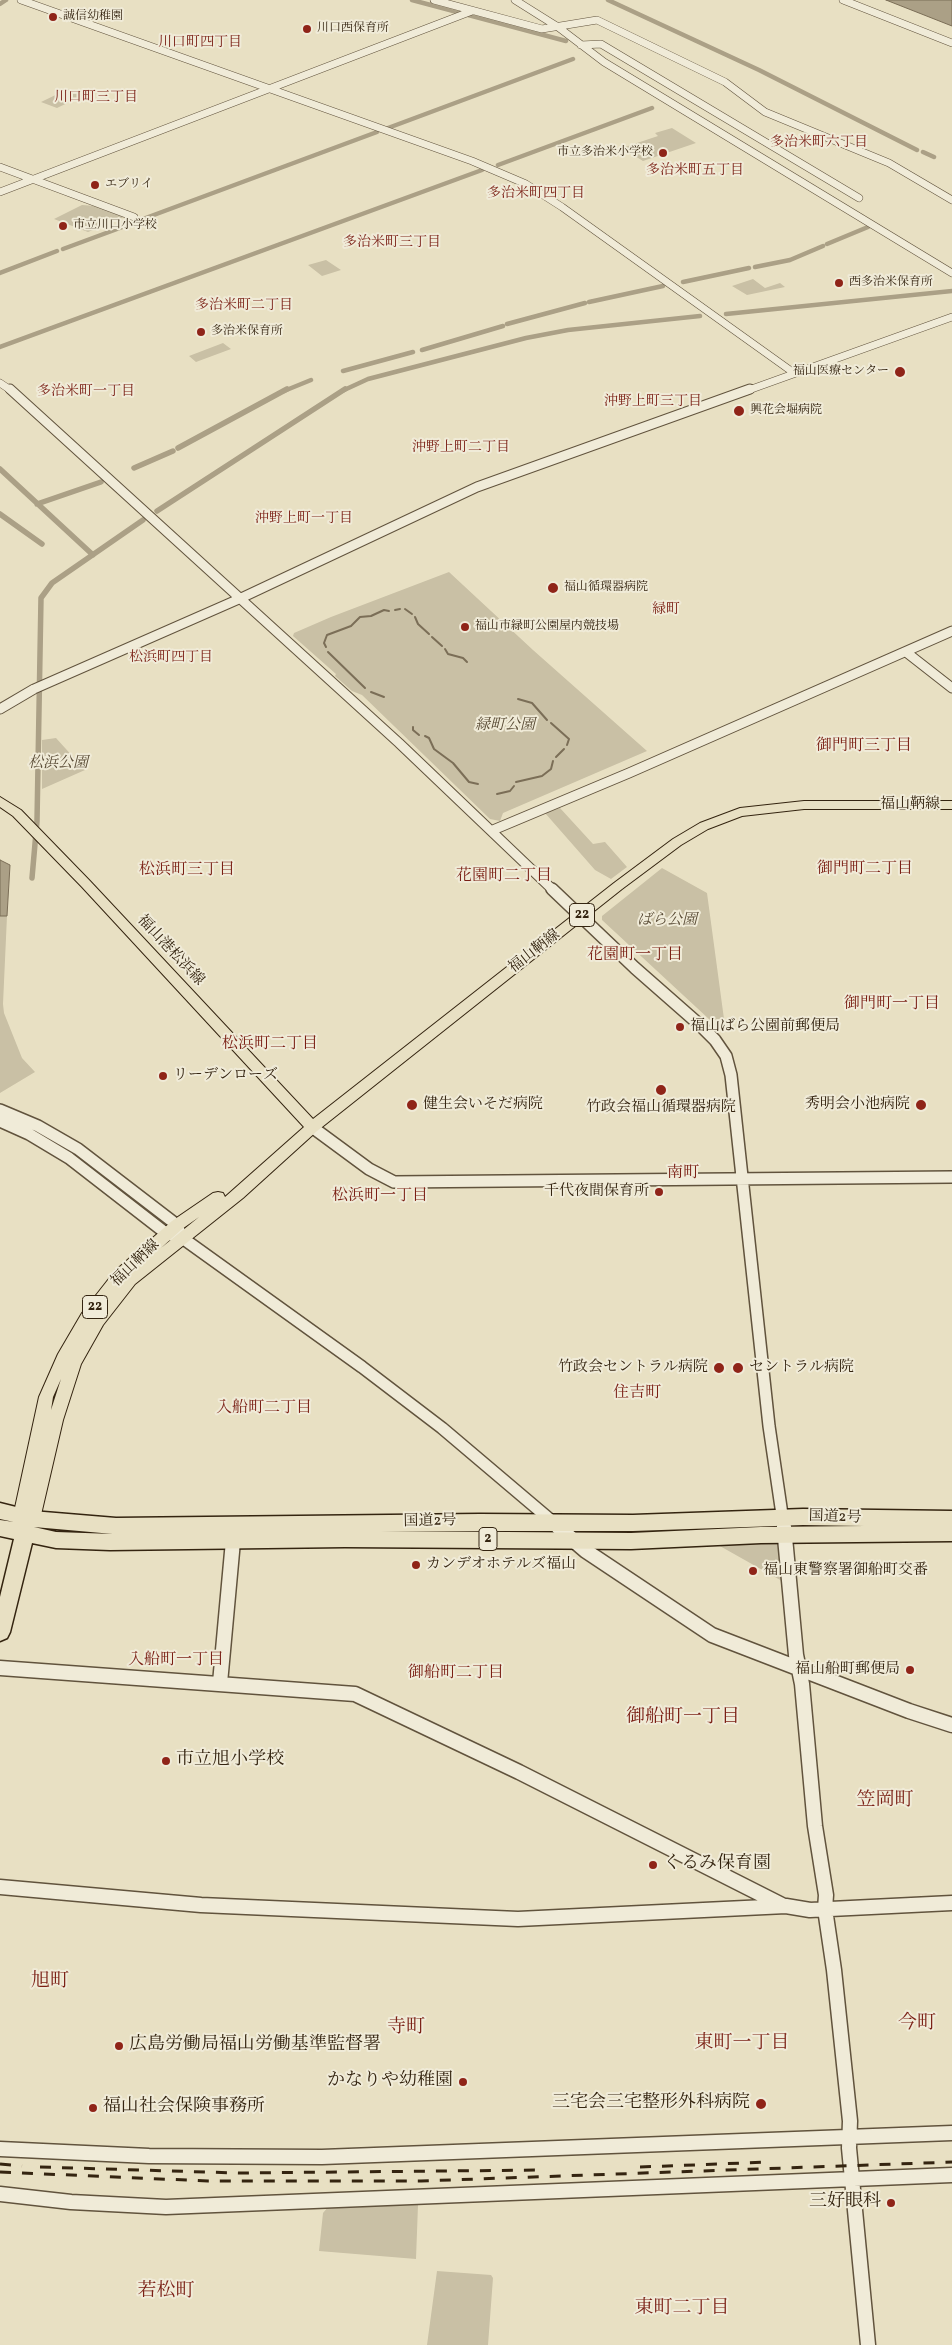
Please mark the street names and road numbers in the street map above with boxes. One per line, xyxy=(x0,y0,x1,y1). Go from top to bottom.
street label: 福山鞆線 xyxy=(880,796,940,814)
road number: 22 xyxy=(570,904,594,926)
street label: 福山港松浜線 xyxy=(133,912,207,990)
street label: 福山鞆線 xyxy=(506,926,564,978)
street label: 福山鞆線 xyxy=(108,1237,164,1291)
road number: 22 xyxy=(82,1295,108,1318)
street label: 国道2号 xyxy=(808,1508,862,1528)
street label: 国道2号 xyxy=(403,1513,457,1531)
road number: 2 xyxy=(479,1528,497,1550)

